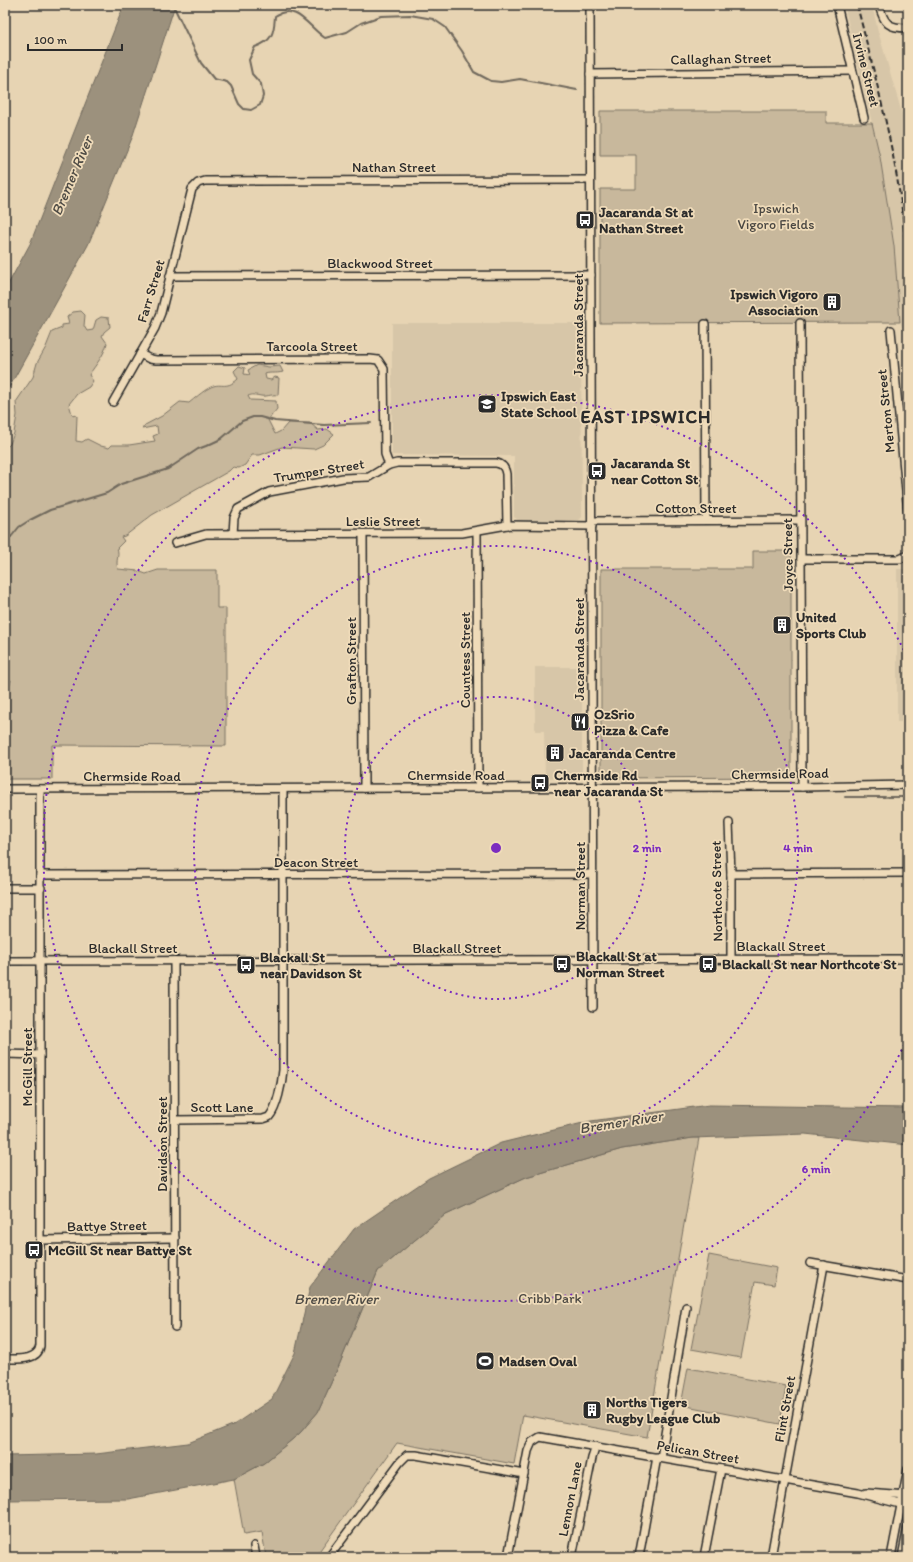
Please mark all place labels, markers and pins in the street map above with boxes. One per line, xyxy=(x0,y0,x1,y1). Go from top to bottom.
place label: Jacaranda St at Nathan Street xyxy=(598,204,694,237)
bus stop icon: Jacaranda St at Nathan Street xyxy=(574,209,596,231)
place label: Ipswich Vigoro Association xyxy=(730,286,819,319)
building icon: Ipswich Vigoro Association xyxy=(821,291,843,313)
place label: Ipswich East State School xyxy=(501,388,578,421)
school or university icon: Ipswich East State School xyxy=(476,393,498,415)
place label: Jacaranda St near Cotton St xyxy=(610,455,699,488)
bus stop icon: Jacaranda St near Cotton St xyxy=(586,460,608,482)
place label: United Sports Club xyxy=(796,609,866,642)
building icon: United Sports Club xyxy=(771,614,793,636)
place label: OzSrio Pizza & Cafe xyxy=(594,706,669,739)
restaurant icon: OzSrio Pizza & Cafe xyxy=(569,711,591,733)
building icon: Jacaranda Centre xyxy=(544,742,566,764)
place label: Jacaranda Centre xyxy=(568,745,676,762)
place label: Chermside Rd near Jacaranda St xyxy=(553,767,664,800)
bus stop icon: Chermside Rd near Jacaranda St xyxy=(529,772,551,794)
centre of rings xyxy=(489,841,503,855)
place label: Blackall St at Norman Street xyxy=(576,948,665,981)
place label: Blackall St near Davidson St xyxy=(259,949,363,982)
bus stop icon: Blackall St at Norman Street xyxy=(551,953,573,975)
bus stop icon: Blackall St near Northcote St xyxy=(697,953,719,975)
bus stop icon: Blackall St near Davidson St xyxy=(235,954,257,976)
place label: Blackall St near Northcote St xyxy=(722,956,897,973)
bus stop icon: McGill St near Battye St xyxy=(23,1239,45,1261)
place label: McGill St near Battye St xyxy=(48,1242,192,1259)
sports icon: Madsen Oval xyxy=(474,1350,496,1372)
place label: Madsen Oval xyxy=(499,1353,578,1370)
place label: Norths Tigers Rugby League Club xyxy=(606,1394,720,1427)
building icon: Norths Tigers Rugby League Club xyxy=(581,1399,603,1421)

